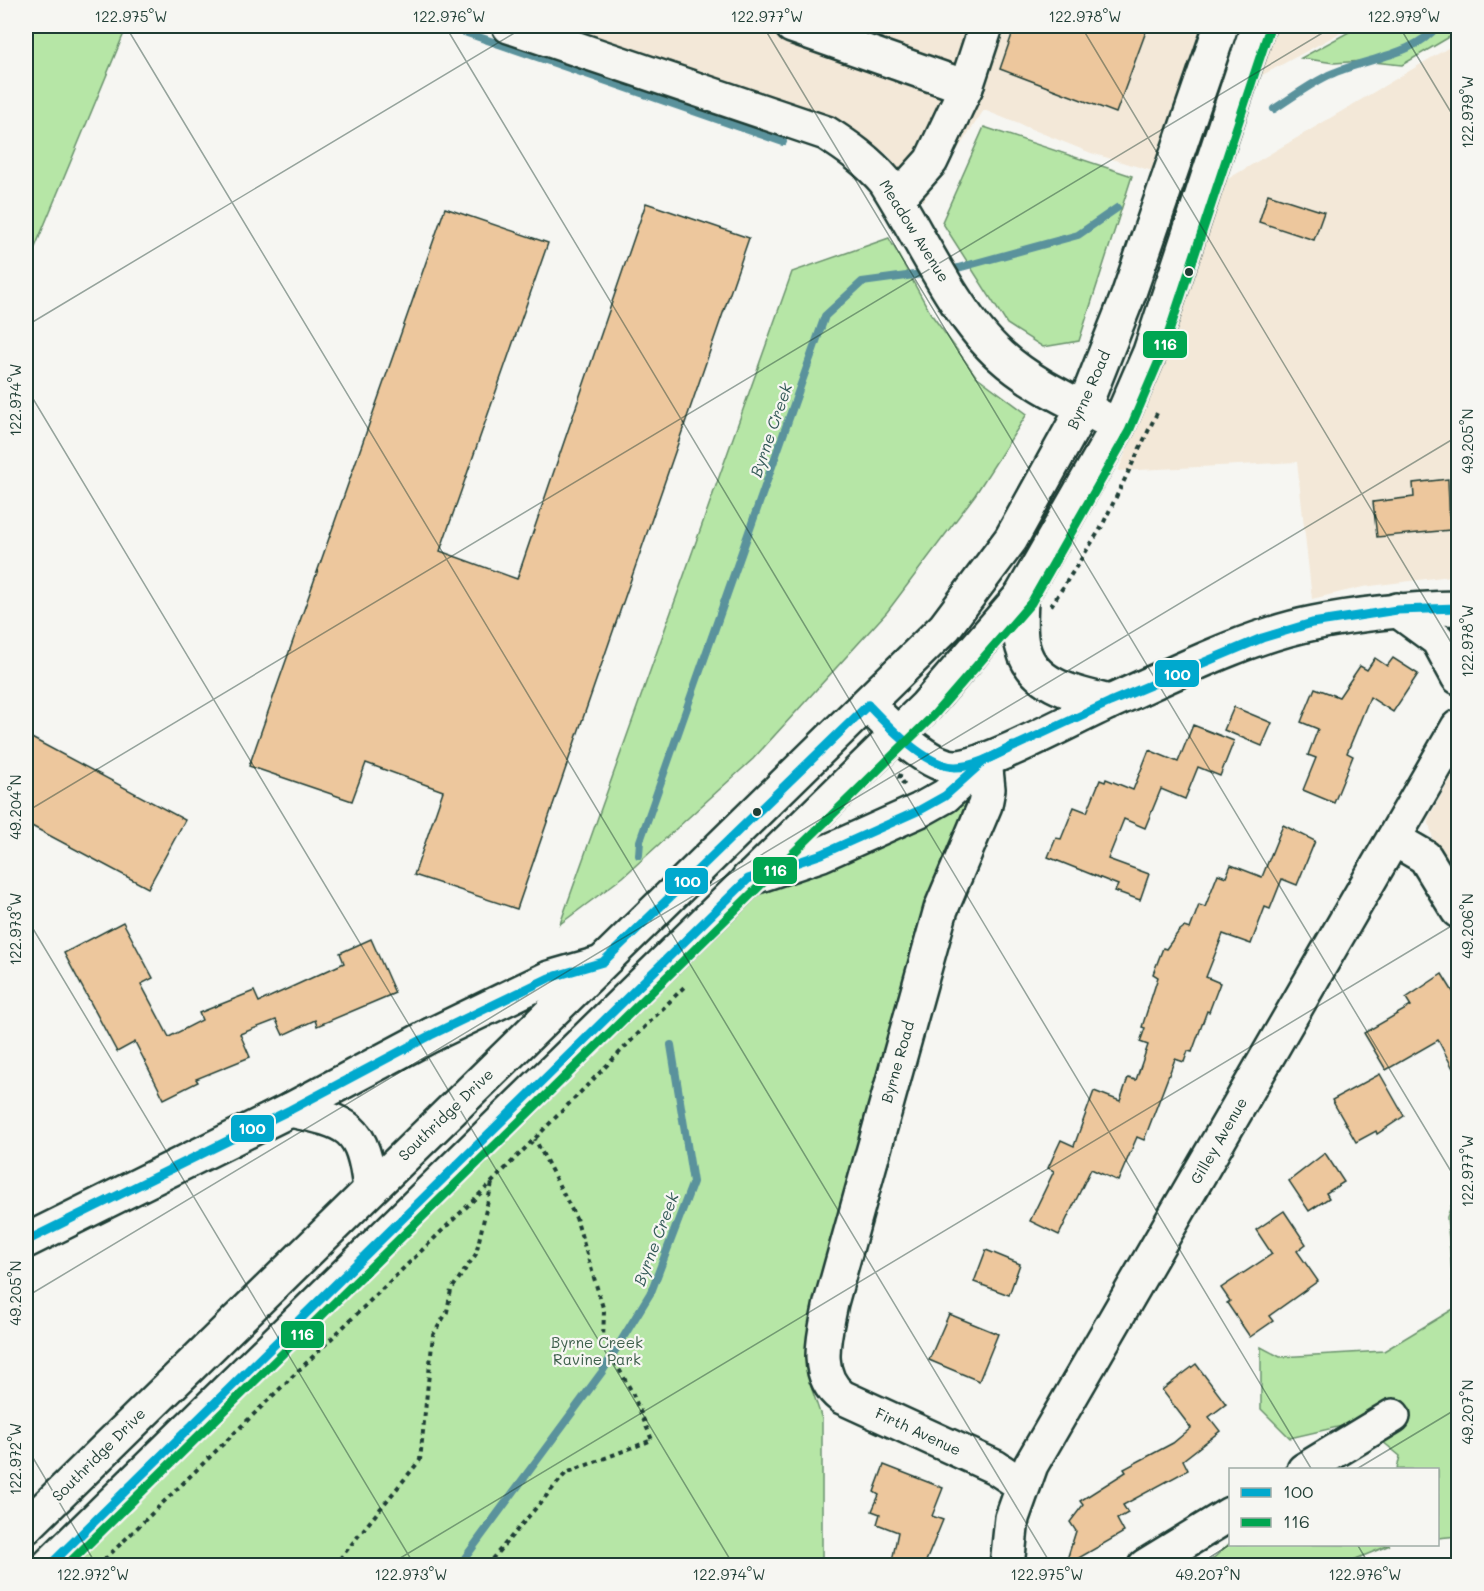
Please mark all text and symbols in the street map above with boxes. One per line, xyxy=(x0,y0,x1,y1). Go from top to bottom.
text: 122.975°W xyxy=(95,6,167,26)
text: 122.976°W xyxy=(412,6,486,26)
text: 122.977°W xyxy=(731,6,803,26)
text: 122.978°W xyxy=(1048,6,1122,26)
text: 122.979°W xyxy=(1368,6,1440,26)
text: 122.979°W xyxy=(1457,76,1477,148)
street label: Meadow Avenue xyxy=(875,175,954,286)
unlabelled marker xyxy=(1183,266,1195,278)
line badge: 116 xyxy=(1142,330,1188,359)
text: 116 xyxy=(1153,333,1177,354)
street label: Byrne Road xyxy=(1062,347,1114,432)
text: 122.974°W xyxy=(5,364,25,436)
water label: Byrne Creek xyxy=(745,380,797,480)
text: 49.205°N xyxy=(1457,408,1477,474)
text: 122.978°W xyxy=(1457,604,1477,678)
line badge: 100 xyxy=(1154,659,1200,688)
text: 100 xyxy=(1163,663,1191,684)
text: 49.204°N xyxy=(5,774,25,840)
unlabelled marker xyxy=(751,806,763,818)
line badge: 116 xyxy=(752,856,798,885)
text: 116 xyxy=(763,859,787,880)
line badge: 100 xyxy=(664,867,709,895)
text: 100 xyxy=(673,870,701,891)
text: 122.973°W xyxy=(5,893,25,965)
text: 49.206°N xyxy=(1457,893,1477,959)
street label: Byrne Road xyxy=(876,1018,918,1105)
street label: Southridge Drive xyxy=(394,1064,497,1165)
street label: Gilley Avenue xyxy=(1185,1093,1251,1188)
line badge: 100 xyxy=(230,1114,275,1143)
text: 100 xyxy=(238,1117,266,1138)
text: 122.977°W xyxy=(1457,1135,1477,1207)
water label: Byrne Creek xyxy=(628,1189,683,1288)
text: 49.205°N xyxy=(5,1260,25,1326)
line badge: 116 xyxy=(280,1320,325,1349)
text: 116 xyxy=(290,1323,314,1344)
park label: Byrne Creek Ravine Park xyxy=(551,1332,643,1369)
text: 49.207°N xyxy=(1457,1380,1477,1444)
street label: Southridge Drive xyxy=(47,1403,149,1505)
street label: Firth Avenue xyxy=(872,1403,964,1460)
text: 122.972°W xyxy=(5,1423,25,1495)
legend xyxy=(1229,1468,1439,1546)
text: 100 xyxy=(1283,1479,1313,1503)
text: 116 xyxy=(1283,1509,1310,1533)
text: 122.972°W xyxy=(57,1564,129,1584)
text: 122.973°W xyxy=(375,1564,447,1584)
text: 122.974°W xyxy=(693,1564,765,1584)
text: 122.975°W xyxy=(1011,1564,1083,1584)
text: 49.207°N xyxy=(1176,1564,1240,1584)
text: 122.976°W xyxy=(1328,1564,1402,1584)

